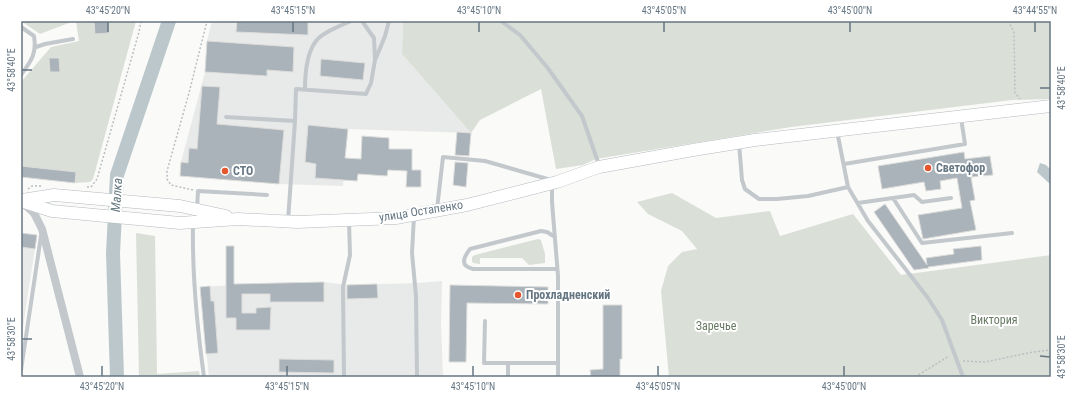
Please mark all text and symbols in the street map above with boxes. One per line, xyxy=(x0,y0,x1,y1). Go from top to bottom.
text: 43°45'20"N xyxy=(86,5,130,16)
text: 43°45'15"N xyxy=(271,5,315,16)
text: 43°45'10"N xyxy=(457,5,501,16)
text: 43°45'05"N xyxy=(642,5,686,16)
text: 43°45'00"N xyxy=(828,5,872,16)
text: 43°44'55"N xyxy=(1013,5,1057,16)
text: 43°58'40"E xyxy=(6,48,17,92)
text: 43°58'40"E xyxy=(1056,66,1067,110)
place label: Светофор xyxy=(936,161,985,175)
marker: Светофор xyxy=(923,163,933,173)
place label: СТО xyxy=(233,164,253,178)
marker: СТО xyxy=(220,166,230,176)
water label: Малка xyxy=(108,177,125,213)
street label: улица Остапенко xyxy=(378,197,464,225)
place label: Прохладненский xyxy=(526,288,610,302)
marker: Прохладненский xyxy=(513,290,523,300)
park label: Виктория xyxy=(970,313,1018,327)
text: 43°58'30"E xyxy=(6,317,17,361)
park label: Заречье xyxy=(696,319,737,333)
text: 43°58'30"E xyxy=(1056,335,1067,379)
text: 43°45'20"N xyxy=(80,381,124,392)
text: 43°45'15"N xyxy=(265,381,309,392)
text: 43°45'10"N xyxy=(451,381,495,392)
text: 43°45'05"N xyxy=(636,381,680,392)
text: 43°45'00"N xyxy=(822,381,866,392)

